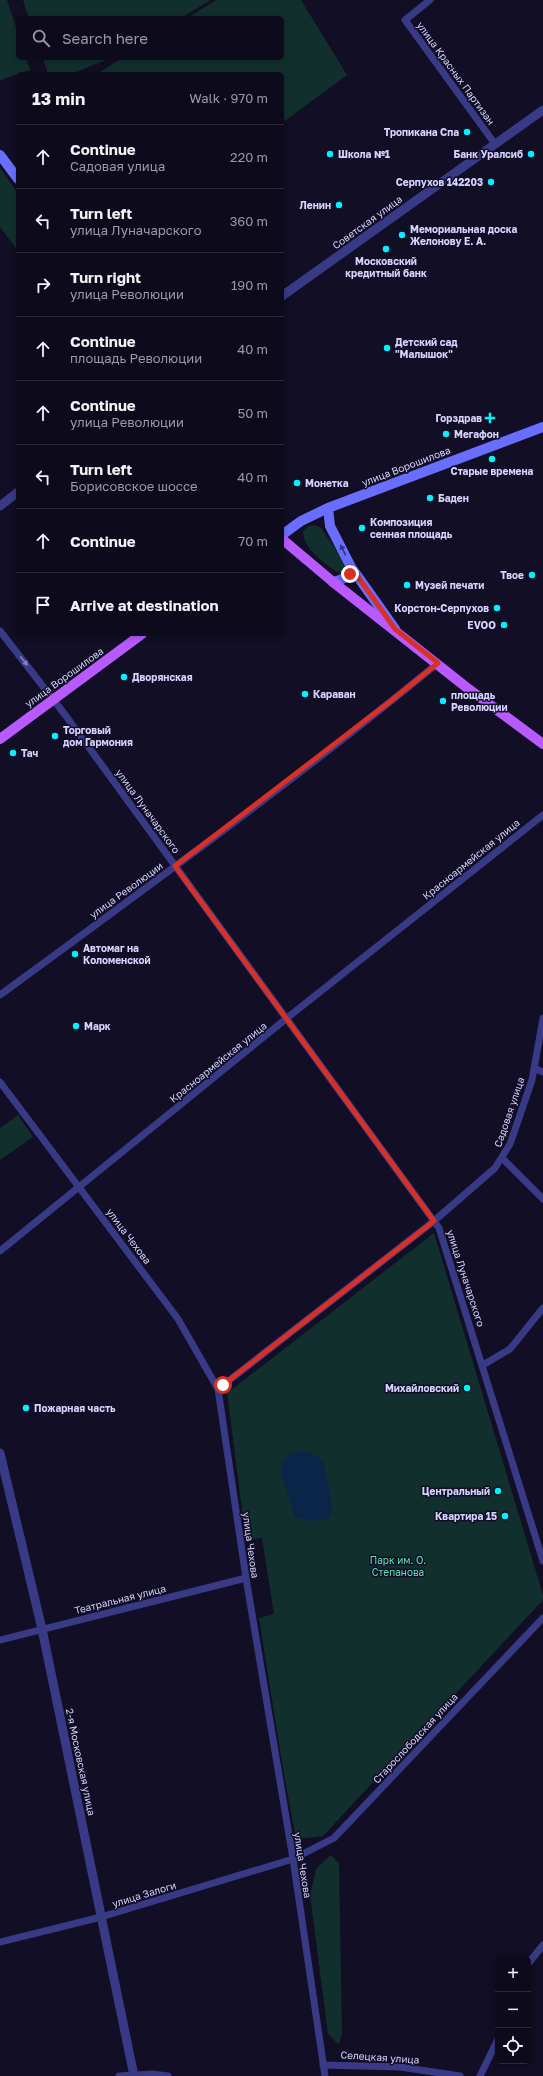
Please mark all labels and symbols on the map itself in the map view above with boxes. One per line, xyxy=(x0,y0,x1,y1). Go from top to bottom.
street label: улица Красных Партизан xyxy=(415,19,497,127)
place label: Тропикана Спа xyxy=(384,126,459,138)
marker: Тропикана Спа xyxy=(462,127,472,137)
place label: Школа №1 xyxy=(338,148,390,160)
place label: Банк Уралсиб xyxy=(453,148,523,160)
marker: Школа №1 xyxy=(325,149,335,159)
marker: Банк Уралсиб xyxy=(526,149,536,159)
place label: Серпухов 142203 xyxy=(396,176,483,188)
marker: Серпухов 142203 xyxy=(486,177,496,187)
street label: Советская улица xyxy=(330,193,404,251)
place label: Ленин xyxy=(300,199,331,211)
marker: Ленин xyxy=(334,200,344,210)
place label: Мемориальная доска Желонову Е. А. xyxy=(410,223,517,247)
marker: Мемориальная доска Желонову Е. А. xyxy=(397,230,407,240)
marker: Московский кредитный банк xyxy=(381,244,391,254)
place label: Московский кредитный банк xyxy=(345,255,427,279)
place label: Детский сад "Малышок" xyxy=(395,336,458,360)
marker: Детский сад "Малышок" xyxy=(382,343,392,353)
place label: Горздрав xyxy=(435,412,482,424)
marker: Горздрав xyxy=(485,413,495,423)
place label: Мегафон xyxy=(454,428,499,440)
marker: Мегафон xyxy=(441,429,451,439)
street label: улица Ворошилова xyxy=(360,444,452,488)
marker: Старые времена xyxy=(487,454,497,464)
place label: Старые времена xyxy=(451,465,534,477)
place label: Монетка xyxy=(305,477,349,489)
marker: Монетка xyxy=(292,478,302,488)
place label: Баден xyxy=(438,492,469,504)
marker: Баден xyxy=(425,493,435,503)
place label: Композиция сенная площадь xyxy=(370,516,453,540)
marker: Композиция сенная площадь xyxy=(357,523,367,533)
one-way arrow xyxy=(339,544,346,556)
route end xyxy=(341,565,359,583)
place label: Твое xyxy=(500,569,524,581)
marker: Твое xyxy=(527,570,537,580)
place label: Музей печати xyxy=(415,579,484,591)
marker: Музей печати xyxy=(402,580,412,590)
place label: Корстон-Серпухов xyxy=(394,602,489,614)
marker: Корстон-Серпухов xyxy=(492,603,502,613)
place label: EVOO xyxy=(467,619,496,631)
marker: EVOO xyxy=(499,620,509,630)
street label: улица Ворошилова xyxy=(22,645,106,709)
one-way arrow xyxy=(20,656,28,667)
place label: Дворянская xyxy=(132,671,193,683)
marker: Дворянская xyxy=(119,672,129,682)
place label: Караван xyxy=(313,688,356,700)
marker: Караван xyxy=(300,689,310,699)
place label: площадь Революции xyxy=(451,689,508,713)
marker: площадь Революции xyxy=(438,696,448,706)
place label: Торговый дом Гармония xyxy=(63,724,133,748)
marker: Торговый дом Гармония xyxy=(50,731,60,741)
place label: Тач xyxy=(21,747,38,759)
marker: Тач xyxy=(8,748,18,758)
street label: улица Луначарского xyxy=(113,767,183,855)
street label: Красноармейская улица xyxy=(420,816,522,902)
street label: улица Революции xyxy=(87,859,165,921)
place label: Автомаг на Коломенской xyxy=(83,942,151,966)
marker: Автомаг на Коломенской xyxy=(70,949,80,959)
street label: Красноармейская улица xyxy=(167,1019,269,1105)
place label: Марк xyxy=(84,1020,111,1032)
marker: Марк xyxy=(71,1021,81,1031)
street label: Садовая улица xyxy=(491,1075,527,1149)
street label: улица Чехова xyxy=(104,1206,154,1266)
street label: улица Луначарского xyxy=(445,1228,487,1328)
route start xyxy=(214,1376,232,1394)
place label: Михайловский xyxy=(385,1382,459,1394)
marker: Михайловский xyxy=(462,1383,472,1393)
place label: Пожарная часть xyxy=(34,1402,116,1414)
marker: Пожарная часть xyxy=(21,1403,31,1413)
place label: Центральный xyxy=(422,1485,490,1497)
marker: Центральный xyxy=(493,1486,503,1496)
place label: Квартира 15 xyxy=(435,1510,497,1522)
street label: улица Чехова xyxy=(240,1511,262,1579)
marker: Квартира 15 xyxy=(500,1511,510,1521)
park label: Парк им. О. Степанова xyxy=(370,1554,426,1578)
street label: Театральная улица xyxy=(73,1582,167,1616)
street label: Старослободская улица xyxy=(370,1690,460,1786)
street label: 2-я Московская улица xyxy=(64,1707,98,1817)
street label: улица Чехова xyxy=(292,1831,314,1899)
street label: улица Залоги xyxy=(110,1879,178,1909)
street label: Селецкая улица xyxy=(340,2048,420,2066)

